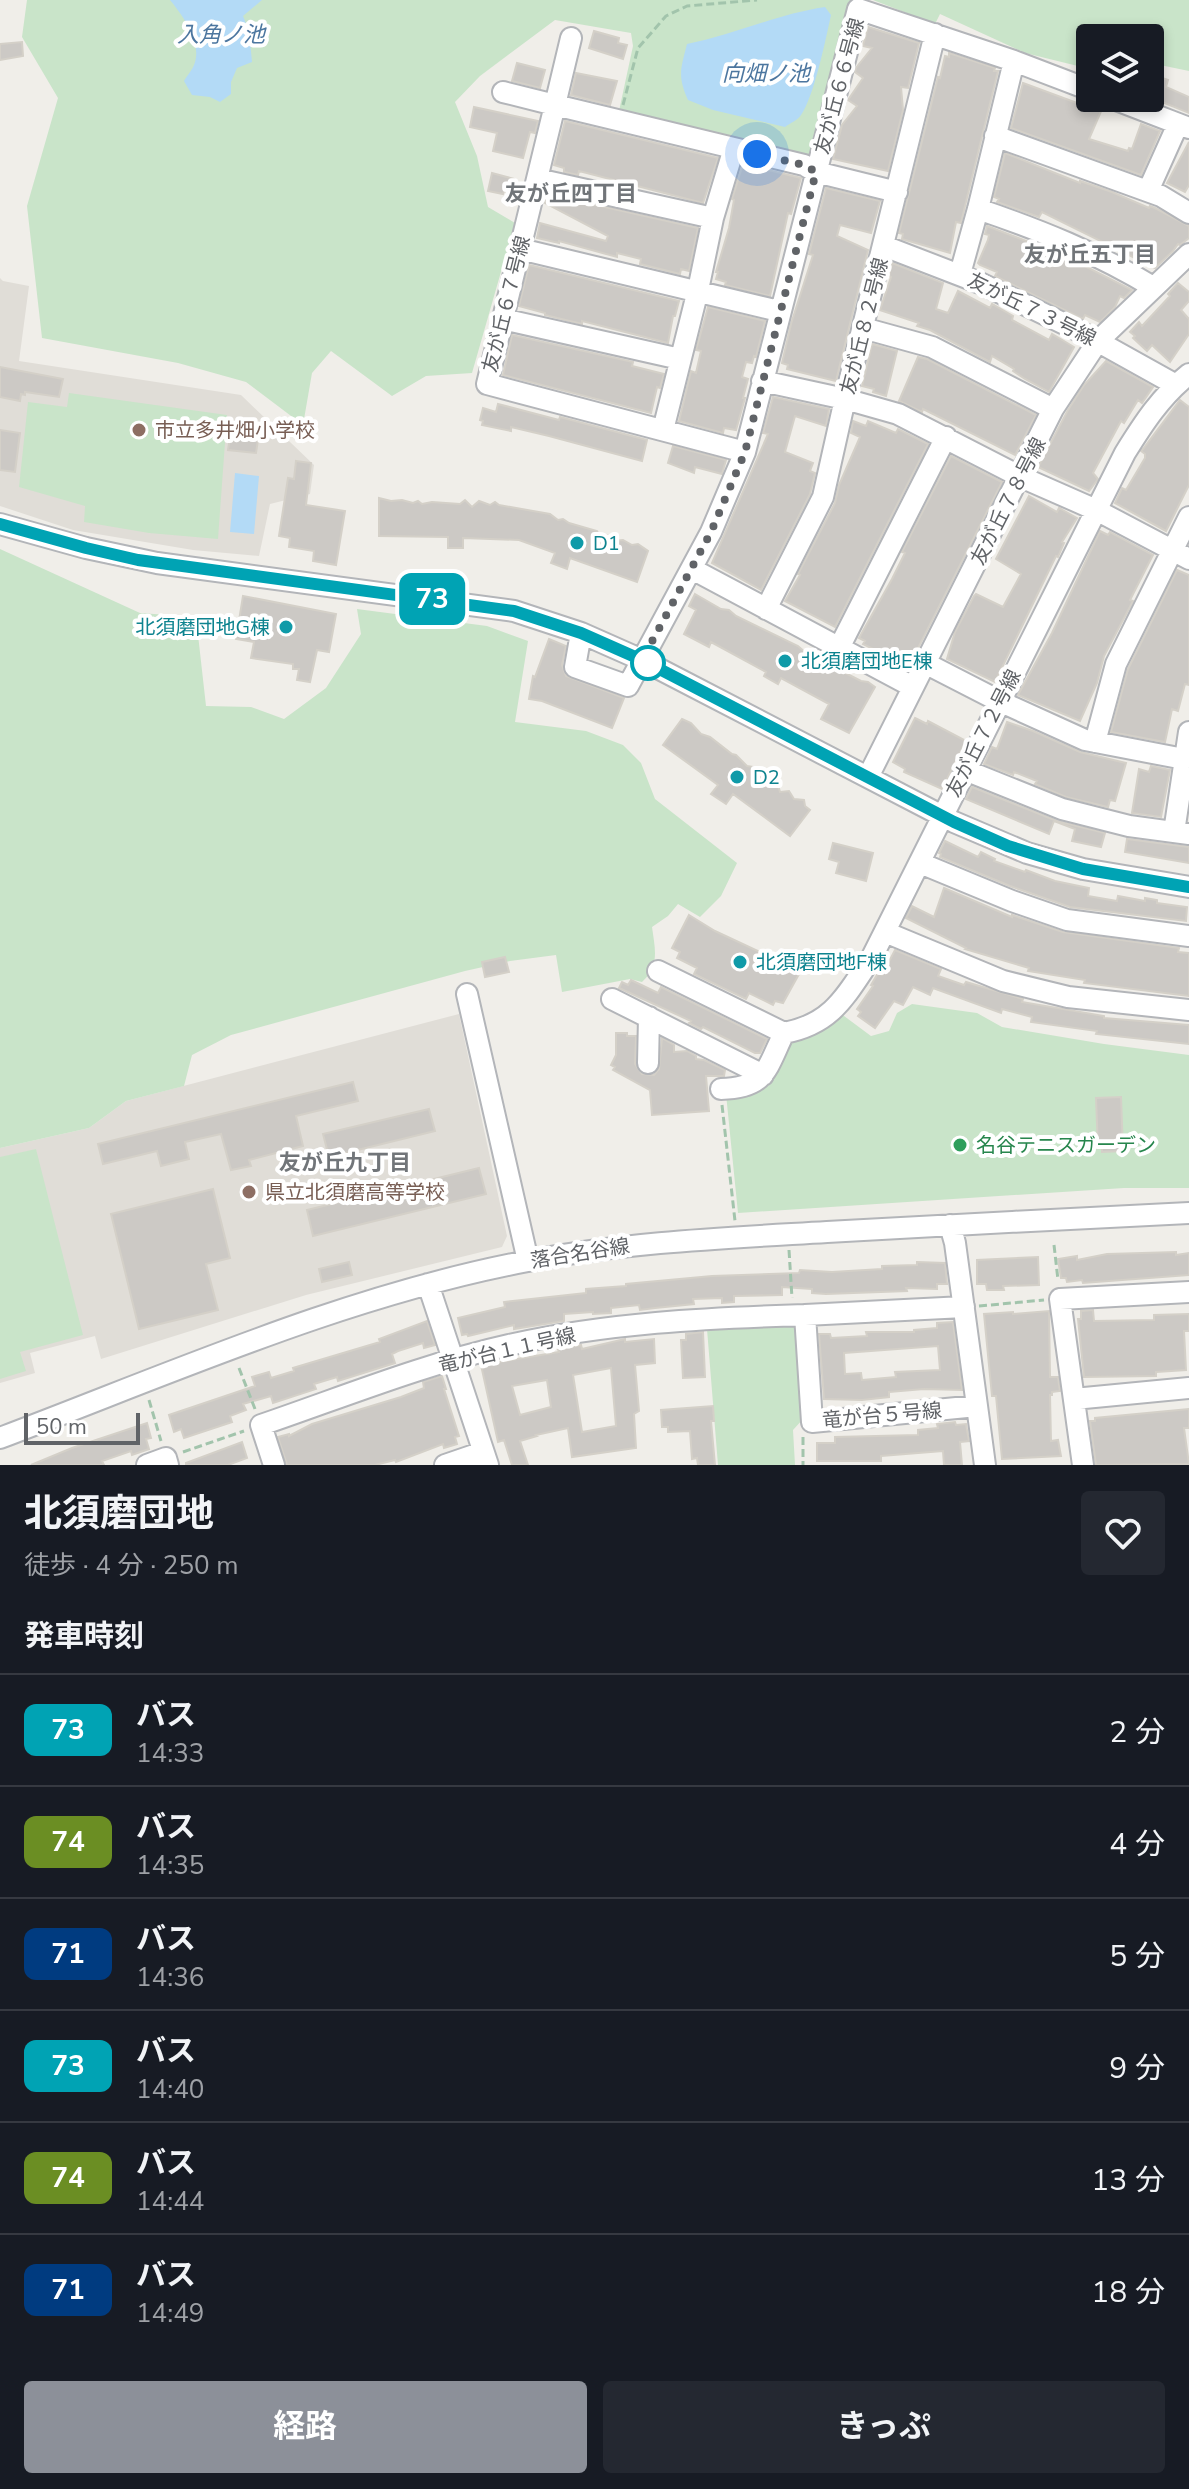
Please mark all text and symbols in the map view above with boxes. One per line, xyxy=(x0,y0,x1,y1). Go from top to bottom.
street label: 友が丘６６号線 xyxy=(808,15,871,157)
water label: 入角ノ池 xyxy=(177,20,267,50)
map controls xyxy=(1076,24,1164,112)
button: layers xyxy=(1076,24,1164,112)
water label: 向畑ノ池 xyxy=(722,59,812,89)
your location xyxy=(737,134,777,174)
district label: 友が丘四丁目 xyxy=(505,179,637,209)
street label: 友が丘６７号線 xyxy=(476,233,537,375)
district label: 友が丘五丁目 xyxy=(1024,240,1156,270)
street label: 友が丘８２号線 xyxy=(834,255,895,397)
street label: 友が丘７３号線 xyxy=(963,267,1101,352)
place label: 市立多井畑小学校 xyxy=(155,417,315,444)
marker: 市立多井畑小学校 xyxy=(130,421,148,439)
street label: 友が丘７８号線 xyxy=(965,433,1052,570)
place label: D1 xyxy=(593,530,620,557)
marker: D1 xyxy=(568,534,586,552)
line badge: 73 xyxy=(396,573,468,625)
text: 73 xyxy=(415,580,449,618)
place label: 北須磨団地G棟 xyxy=(135,614,270,641)
marker: 北須磨団地G棟 xyxy=(277,618,295,636)
unlabelled marker xyxy=(631,646,665,680)
place label: 北須磨団地E棟 xyxy=(801,648,933,675)
marker: 北須磨団地E棟 xyxy=(776,652,794,670)
street label: 友が丘７２号線 xyxy=(940,665,1027,802)
place label: D2 xyxy=(753,764,780,791)
marker: D2 xyxy=(728,768,746,786)
place label: 北須磨団地F棟 xyxy=(756,949,887,976)
marker: 北須磨団地F棟 xyxy=(731,953,749,971)
place label: 名谷テニスガーデン xyxy=(976,1132,1156,1159)
marker: 名谷テニスガーデン xyxy=(951,1136,969,1154)
district label: 友が丘九丁目 xyxy=(279,1148,411,1178)
place label: 県立北須磨高等学校 xyxy=(265,1179,445,1206)
marker: 県立北須磨高等学校 xyxy=(240,1183,258,1201)
street label: 落合名谷線 xyxy=(529,1232,632,1275)
street label: 竜が台１１号線 xyxy=(436,1322,578,1379)
street label: 竜が台５号線 xyxy=(821,1397,943,1434)
scale bar xyxy=(24,1409,140,1445)
text: 50 m xyxy=(36,1412,87,1442)
text: 北須磨団地 xyxy=(24,1488,214,1539)
button: heart xyxy=(1081,1491,1165,1575)
text: 徒歩 · 4 分 · 250 m xyxy=(24,1548,239,1583)
text: 発車時刻 xyxy=(24,1616,144,1657)
text: バス xyxy=(136,1695,196,1736)
text: 73 xyxy=(51,1711,85,1749)
text: 2 分 xyxy=(1109,1712,1165,1753)
text: 14:33 xyxy=(136,1736,204,1771)
text: バス xyxy=(136,1807,196,1848)
text: 74 xyxy=(51,1823,85,1861)
text: 4 分 xyxy=(1109,1824,1165,1865)
text: 14:35 xyxy=(136,1848,204,1883)
text: バス xyxy=(136,1919,196,1960)
text: 71 xyxy=(51,1935,85,1973)
text: 5 分 xyxy=(1109,1936,1165,1977)
text: 14:36 xyxy=(136,1960,204,1995)
text: バス xyxy=(136,2031,196,2072)
text: 73 xyxy=(51,2047,85,2085)
text: 9 分 xyxy=(1109,2048,1165,2089)
text: 14:40 xyxy=(136,2072,204,2107)
text: バス xyxy=(136,2143,196,2184)
text: 74 xyxy=(51,2159,85,2197)
text: 13 分 xyxy=(1091,2160,1165,2201)
text: 14:44 xyxy=(136,2184,204,2219)
text: バス xyxy=(136,2255,196,2296)
text: 71 xyxy=(51,2271,85,2309)
text: 18 分 xyxy=(1091,2272,1165,2313)
text: 14:49 xyxy=(136,2296,204,2331)
button: 経路 xyxy=(24,2381,587,2473)
button: きっぷ xyxy=(603,2381,1165,2473)

